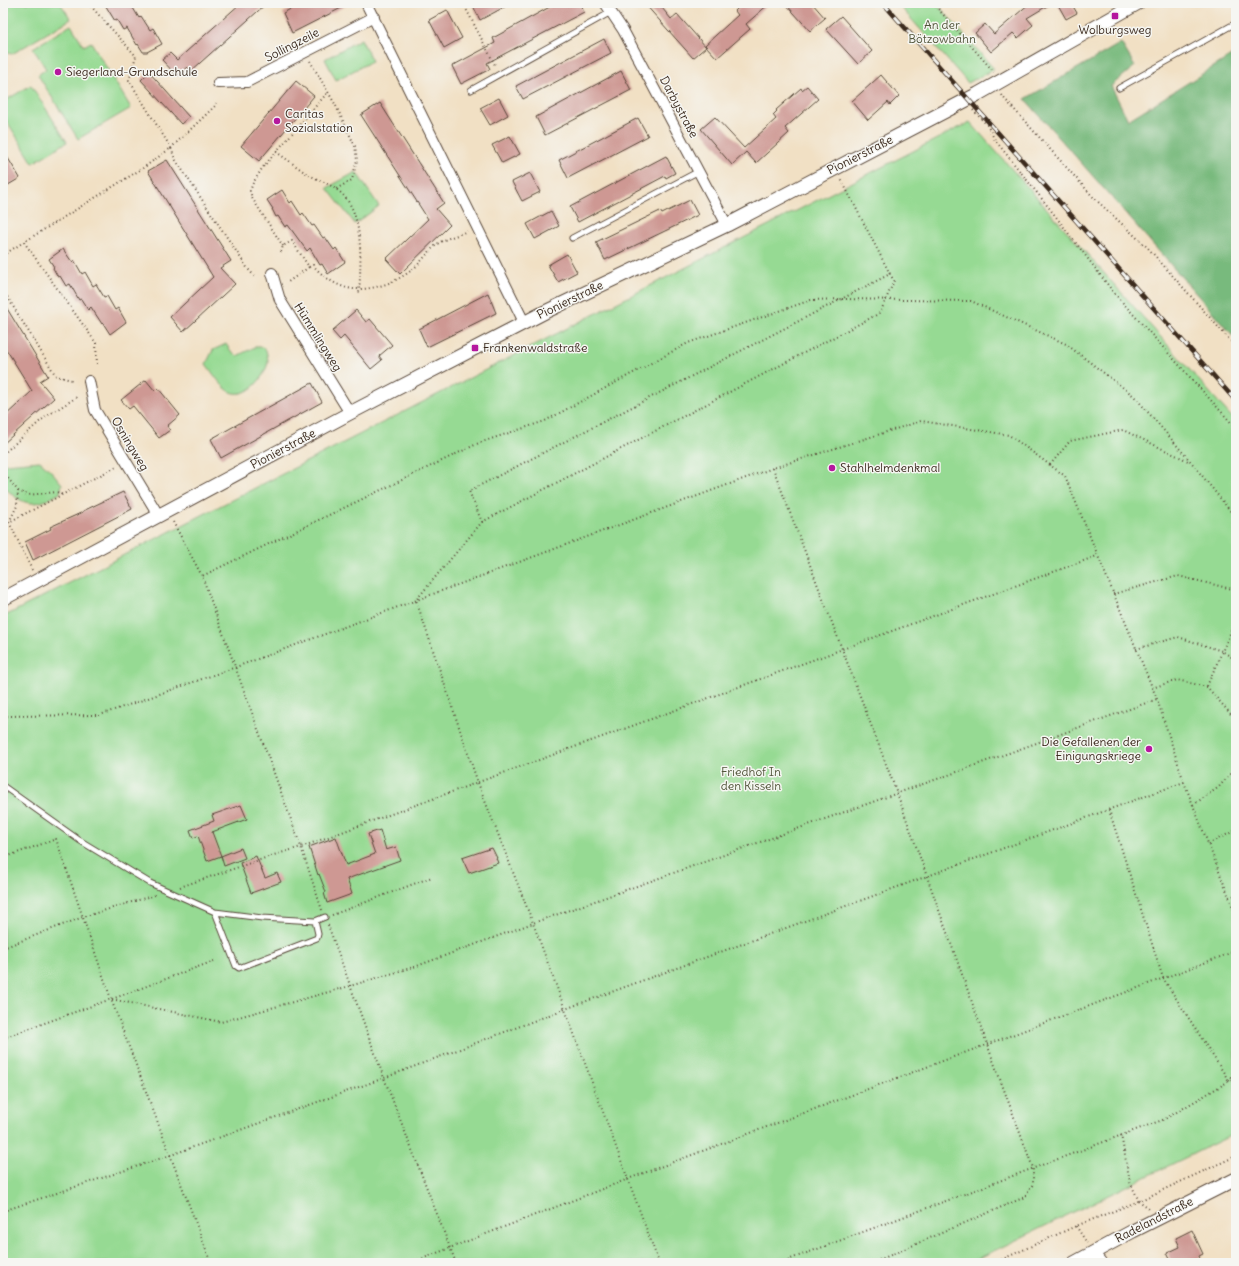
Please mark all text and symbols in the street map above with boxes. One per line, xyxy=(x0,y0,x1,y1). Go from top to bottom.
marker: Wolburgsweg xyxy=(1110,11,1120,21)
park label: An der Bötzowbahn xyxy=(908,17,976,46)
place label: Wolburgsweg xyxy=(1078,22,1152,37)
street label: Sollingzeile xyxy=(262,24,321,65)
place label: Siegerland-Grundschule xyxy=(66,64,198,79)
marker: Siegerland-Grundschule xyxy=(53,67,63,77)
street label: Darbystraße xyxy=(657,73,702,140)
place label: Caritas Sozialstation xyxy=(285,106,353,135)
marker: Caritas Sozialstation xyxy=(272,116,282,126)
street label: Pionierstraße xyxy=(824,132,895,178)
street label: Pionierstraße xyxy=(534,277,605,322)
street label: Hümmlingweg xyxy=(291,300,346,374)
place label: Frankenwaldstraße xyxy=(483,340,587,355)
marker: Frankenwaldstraße xyxy=(470,343,480,353)
street label: Osningweg xyxy=(108,414,152,474)
street label: Pionierstraße xyxy=(248,425,318,472)
place label: Stahlhelmdenkmal xyxy=(840,460,940,475)
marker: Stahlhelmdenkmal xyxy=(827,463,837,473)
place label: Die Gefallenen der Einigungskriege xyxy=(1041,734,1141,763)
marker: Die Gefallenen der Einigungskriege xyxy=(1144,744,1154,754)
park label: Friedhof In den Kisseln xyxy=(721,764,781,793)
street label: Radelandstraße xyxy=(1112,1193,1195,1246)

